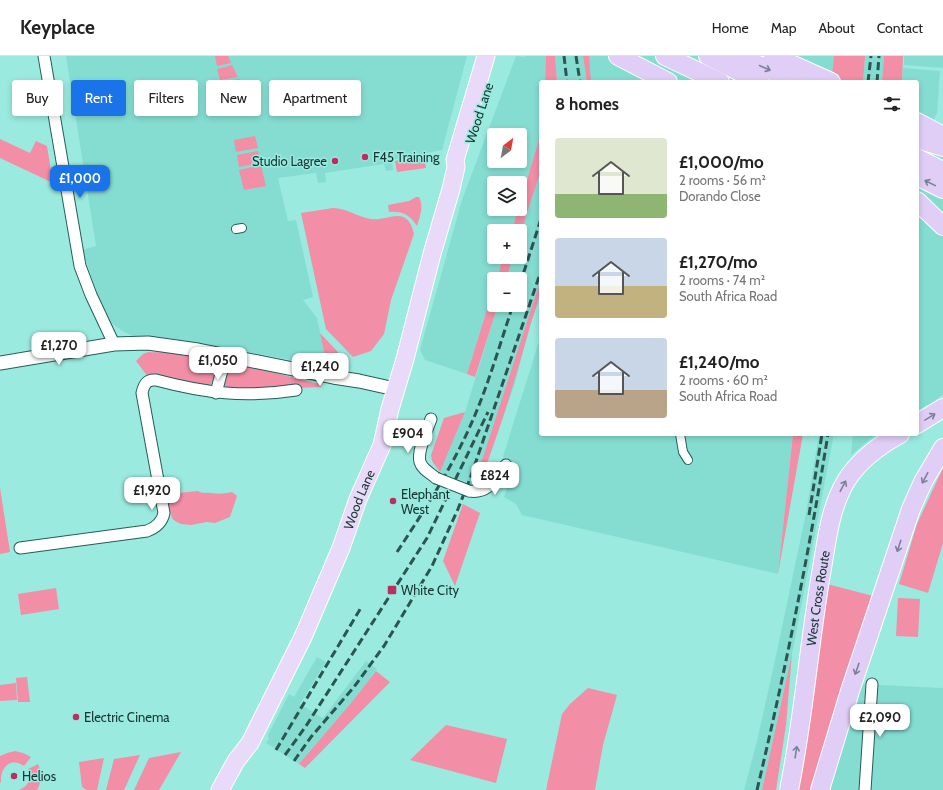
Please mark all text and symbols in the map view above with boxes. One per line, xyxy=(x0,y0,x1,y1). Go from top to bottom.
text: Keyplace xyxy=(20,16,95,39)
text: Home xyxy=(712,19,749,37)
text: Map xyxy=(771,19,796,37)
text: About xyxy=(818,19,855,37)
text: Contact xyxy=(877,19,923,37)
one-way arrow xyxy=(758,65,770,72)
chip: Buy xyxy=(12,80,63,116)
chip: Rent xyxy=(71,80,126,116)
chip: Filters xyxy=(134,80,198,116)
chip: New xyxy=(206,80,261,116)
chip: Apartment xyxy=(269,80,361,116)
street label: Wood Lane xyxy=(462,80,496,145)
icon: filters xyxy=(881,93,903,115)
text: 8 homes xyxy=(555,94,619,114)
north arrow xyxy=(487,128,527,168)
map controls xyxy=(487,128,527,312)
place label: F45 Training xyxy=(373,149,440,165)
marker: F45 Training xyxy=(360,152,370,162)
text: £1,000/mo xyxy=(679,152,764,172)
place label: Studio Lagree xyxy=(252,153,327,169)
icon: home xyxy=(587,154,635,202)
marker: Studio Lagree xyxy=(330,156,340,166)
pin: £1,000 xyxy=(47,165,113,199)
text: £1,000 xyxy=(59,170,101,186)
text: 2 rooms · 56 m² xyxy=(679,172,766,188)
button: layers xyxy=(487,176,527,216)
one-way arrow xyxy=(924,179,936,186)
text: Dorando Close xyxy=(679,188,761,204)
button: + xyxy=(487,224,527,264)
text: £1,270/mo xyxy=(679,252,757,272)
icon: home xyxy=(587,254,635,302)
button: − xyxy=(487,272,527,312)
text: 2 rooms · 74 m² xyxy=(679,272,765,288)
text: South Africa Road xyxy=(679,288,777,304)
pin: £1,270 xyxy=(26,332,92,366)
text: £1,270 xyxy=(40,337,78,353)
pin: £1,050 xyxy=(185,347,251,381)
text: £1,050 xyxy=(198,352,238,368)
text: £1,240/mo xyxy=(679,352,760,372)
pin: £1,240 xyxy=(287,353,353,387)
icon: home xyxy=(587,354,635,402)
text: £1,240 xyxy=(301,358,339,374)
text: 2 rooms · 60 m² xyxy=(679,372,768,388)
text: South Africa Road xyxy=(679,388,777,404)
one-way arrow xyxy=(924,412,936,420)
pin: £904 xyxy=(384,420,432,454)
text: £904 xyxy=(392,425,424,441)
pin: £824 xyxy=(471,462,519,496)
street label: Wood Lane xyxy=(340,467,378,531)
text: £824 xyxy=(480,467,510,483)
one-way arrow xyxy=(921,471,928,483)
pin: £1,920 xyxy=(119,477,185,511)
one-way arrow xyxy=(840,481,847,493)
text: £1,920 xyxy=(133,482,171,498)
place label: Elephant West xyxy=(401,486,451,517)
marker: Elephant West xyxy=(388,496,398,506)
one-way arrow xyxy=(895,540,902,553)
street label: West Cross Route xyxy=(803,549,833,647)
place label: White City xyxy=(401,582,460,598)
marker: White City xyxy=(386,584,398,596)
one-way arrow xyxy=(853,663,861,675)
pin: £2,090 xyxy=(847,704,913,738)
place label: Electric Cinema xyxy=(84,709,170,725)
text: £2,090 xyxy=(859,709,901,725)
marker: Electric Cinema xyxy=(71,712,81,722)
one-way arrow xyxy=(792,745,800,758)
place label: Helios xyxy=(22,768,57,784)
marker: Helios xyxy=(9,771,19,781)

